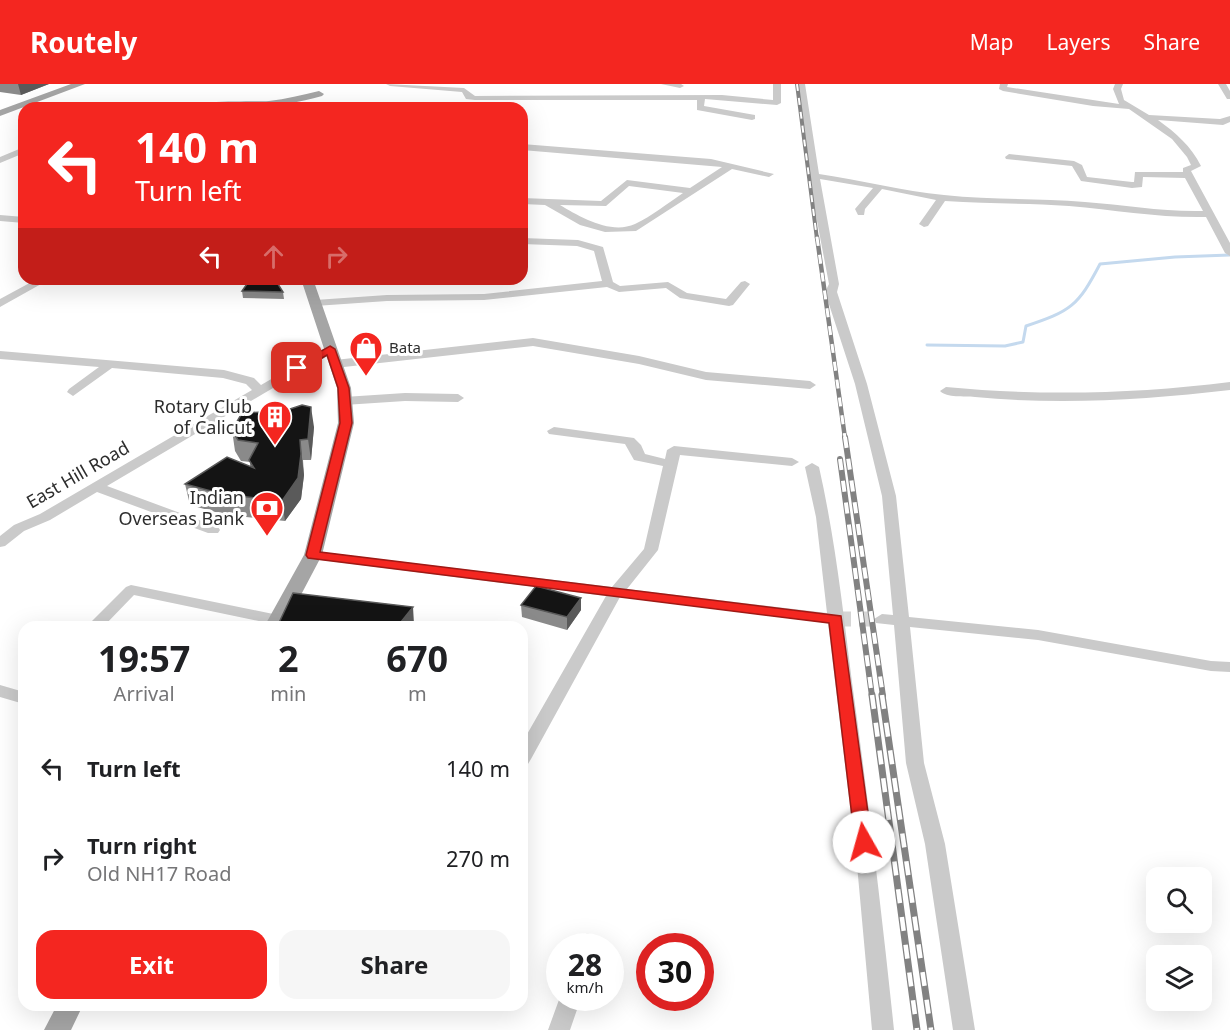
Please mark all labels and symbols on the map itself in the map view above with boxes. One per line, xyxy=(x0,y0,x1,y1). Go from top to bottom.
shop icon: Bata xyxy=(348,330,384,377)
place label: Bata xyxy=(389,337,421,357)
pin xyxy=(271,342,322,393)
place label: Rotary Club of Calicut xyxy=(154,394,252,439)
building icon: Rotary Club of Calicut xyxy=(257,399,293,446)
street label: East Hill Road xyxy=(22,435,133,513)
place label: Indian Overseas Bank xyxy=(119,485,244,530)
bank icon: Indian Overseas Bank xyxy=(249,490,285,537)
position arrow xyxy=(832,810,896,874)
speed limit sign: 30 xyxy=(636,933,714,1011)

